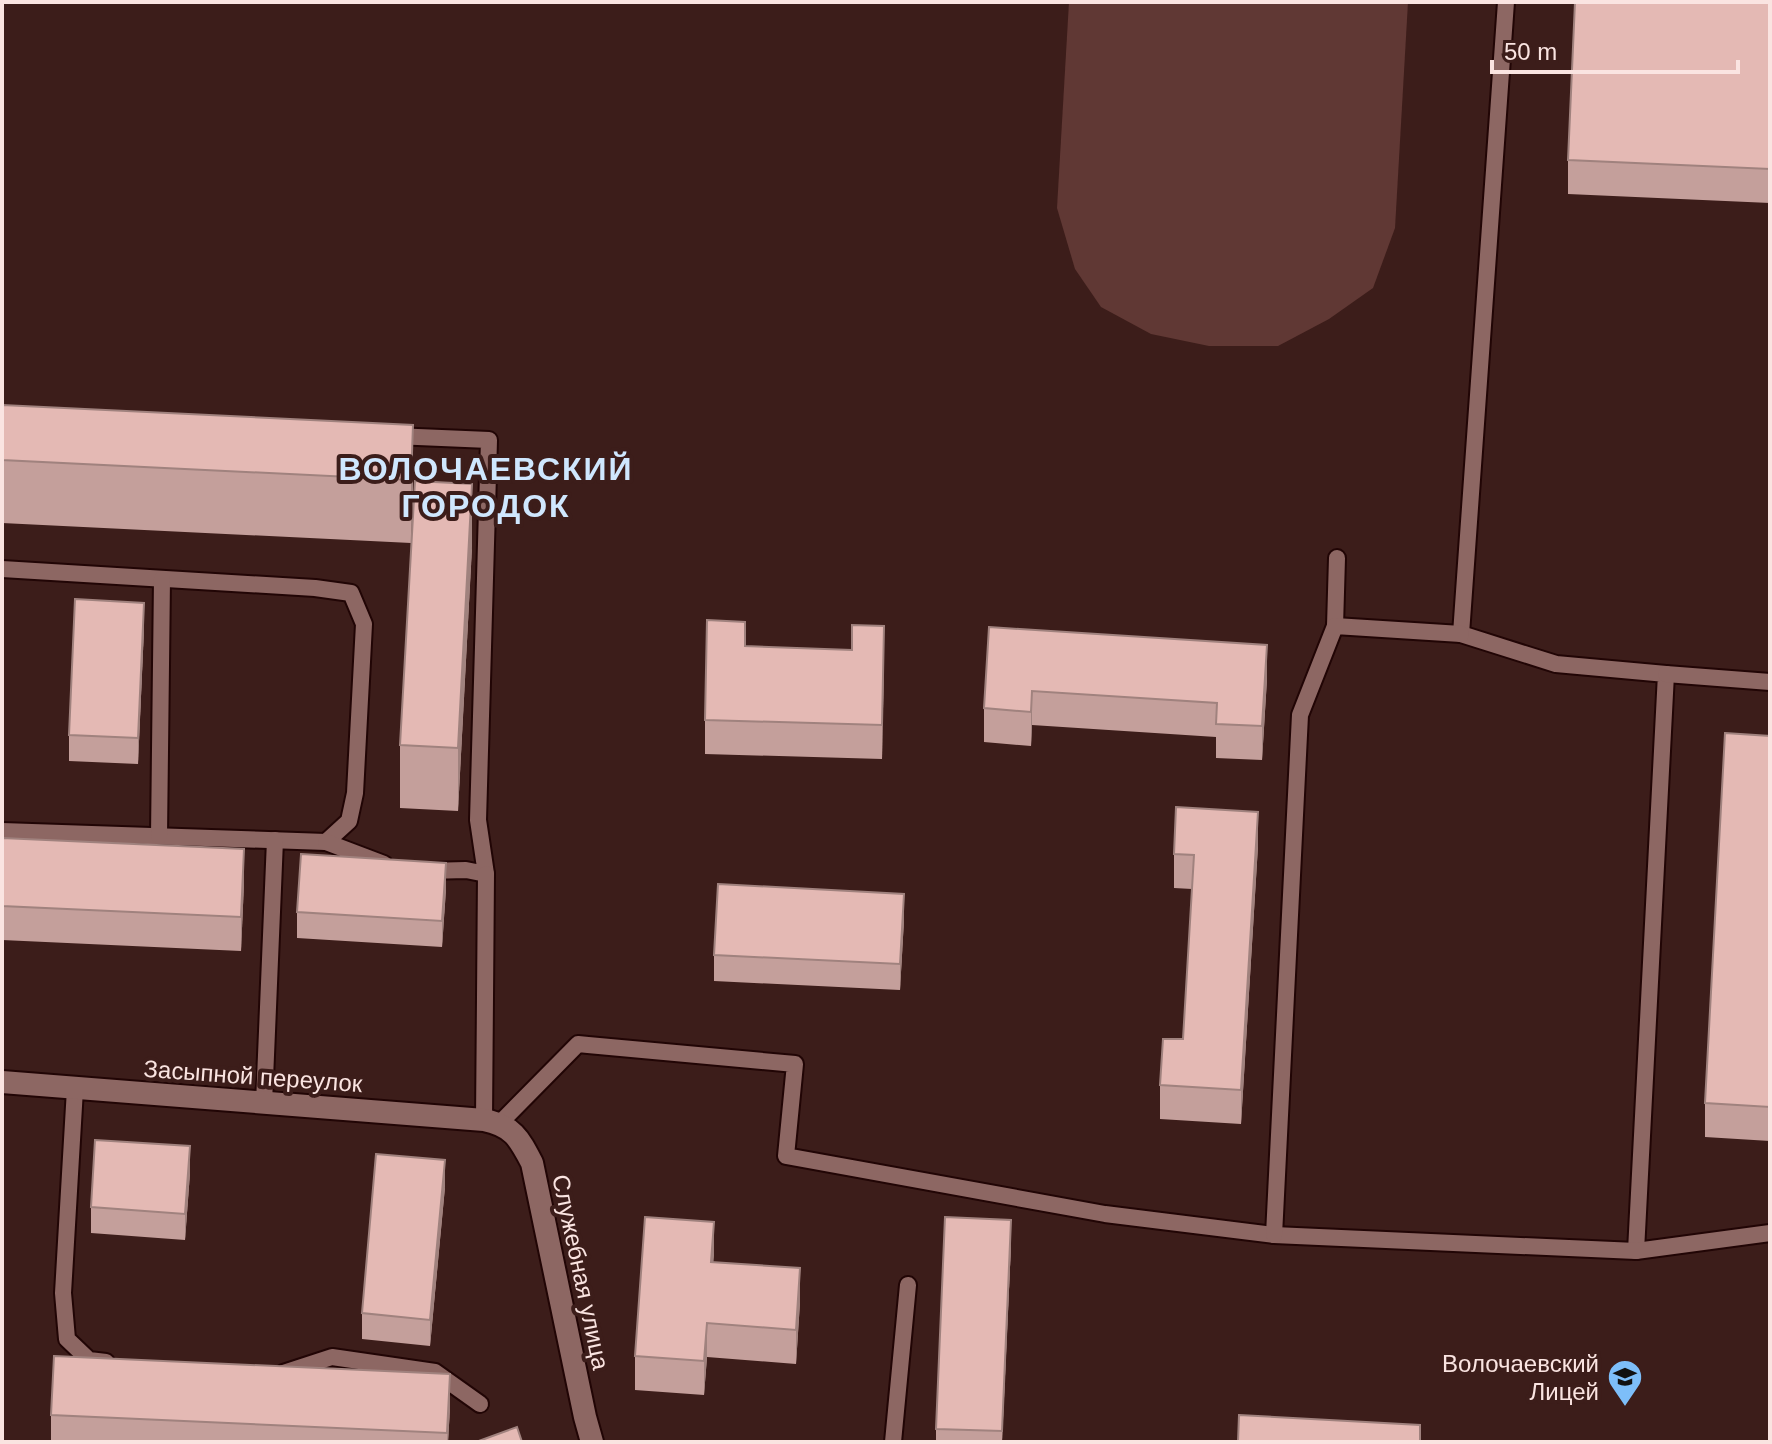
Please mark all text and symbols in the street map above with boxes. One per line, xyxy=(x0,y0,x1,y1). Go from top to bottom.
scale bar xyxy=(1492,24,1738,74)
text: 50 m xyxy=(1504,38,1557,65)
district label: ВОЛОЧАЕВСКИЙ ГОРОДОК xyxy=(338,451,634,524)
street label: Засыпной переулок xyxy=(143,1055,364,1097)
street label: Служебная улица xyxy=(547,1172,615,1373)
place label: Волочаевский Лицей xyxy=(1442,1350,1599,1405)
school or university icon: Волочаевский Лицей xyxy=(1606,1358,1644,1408)

